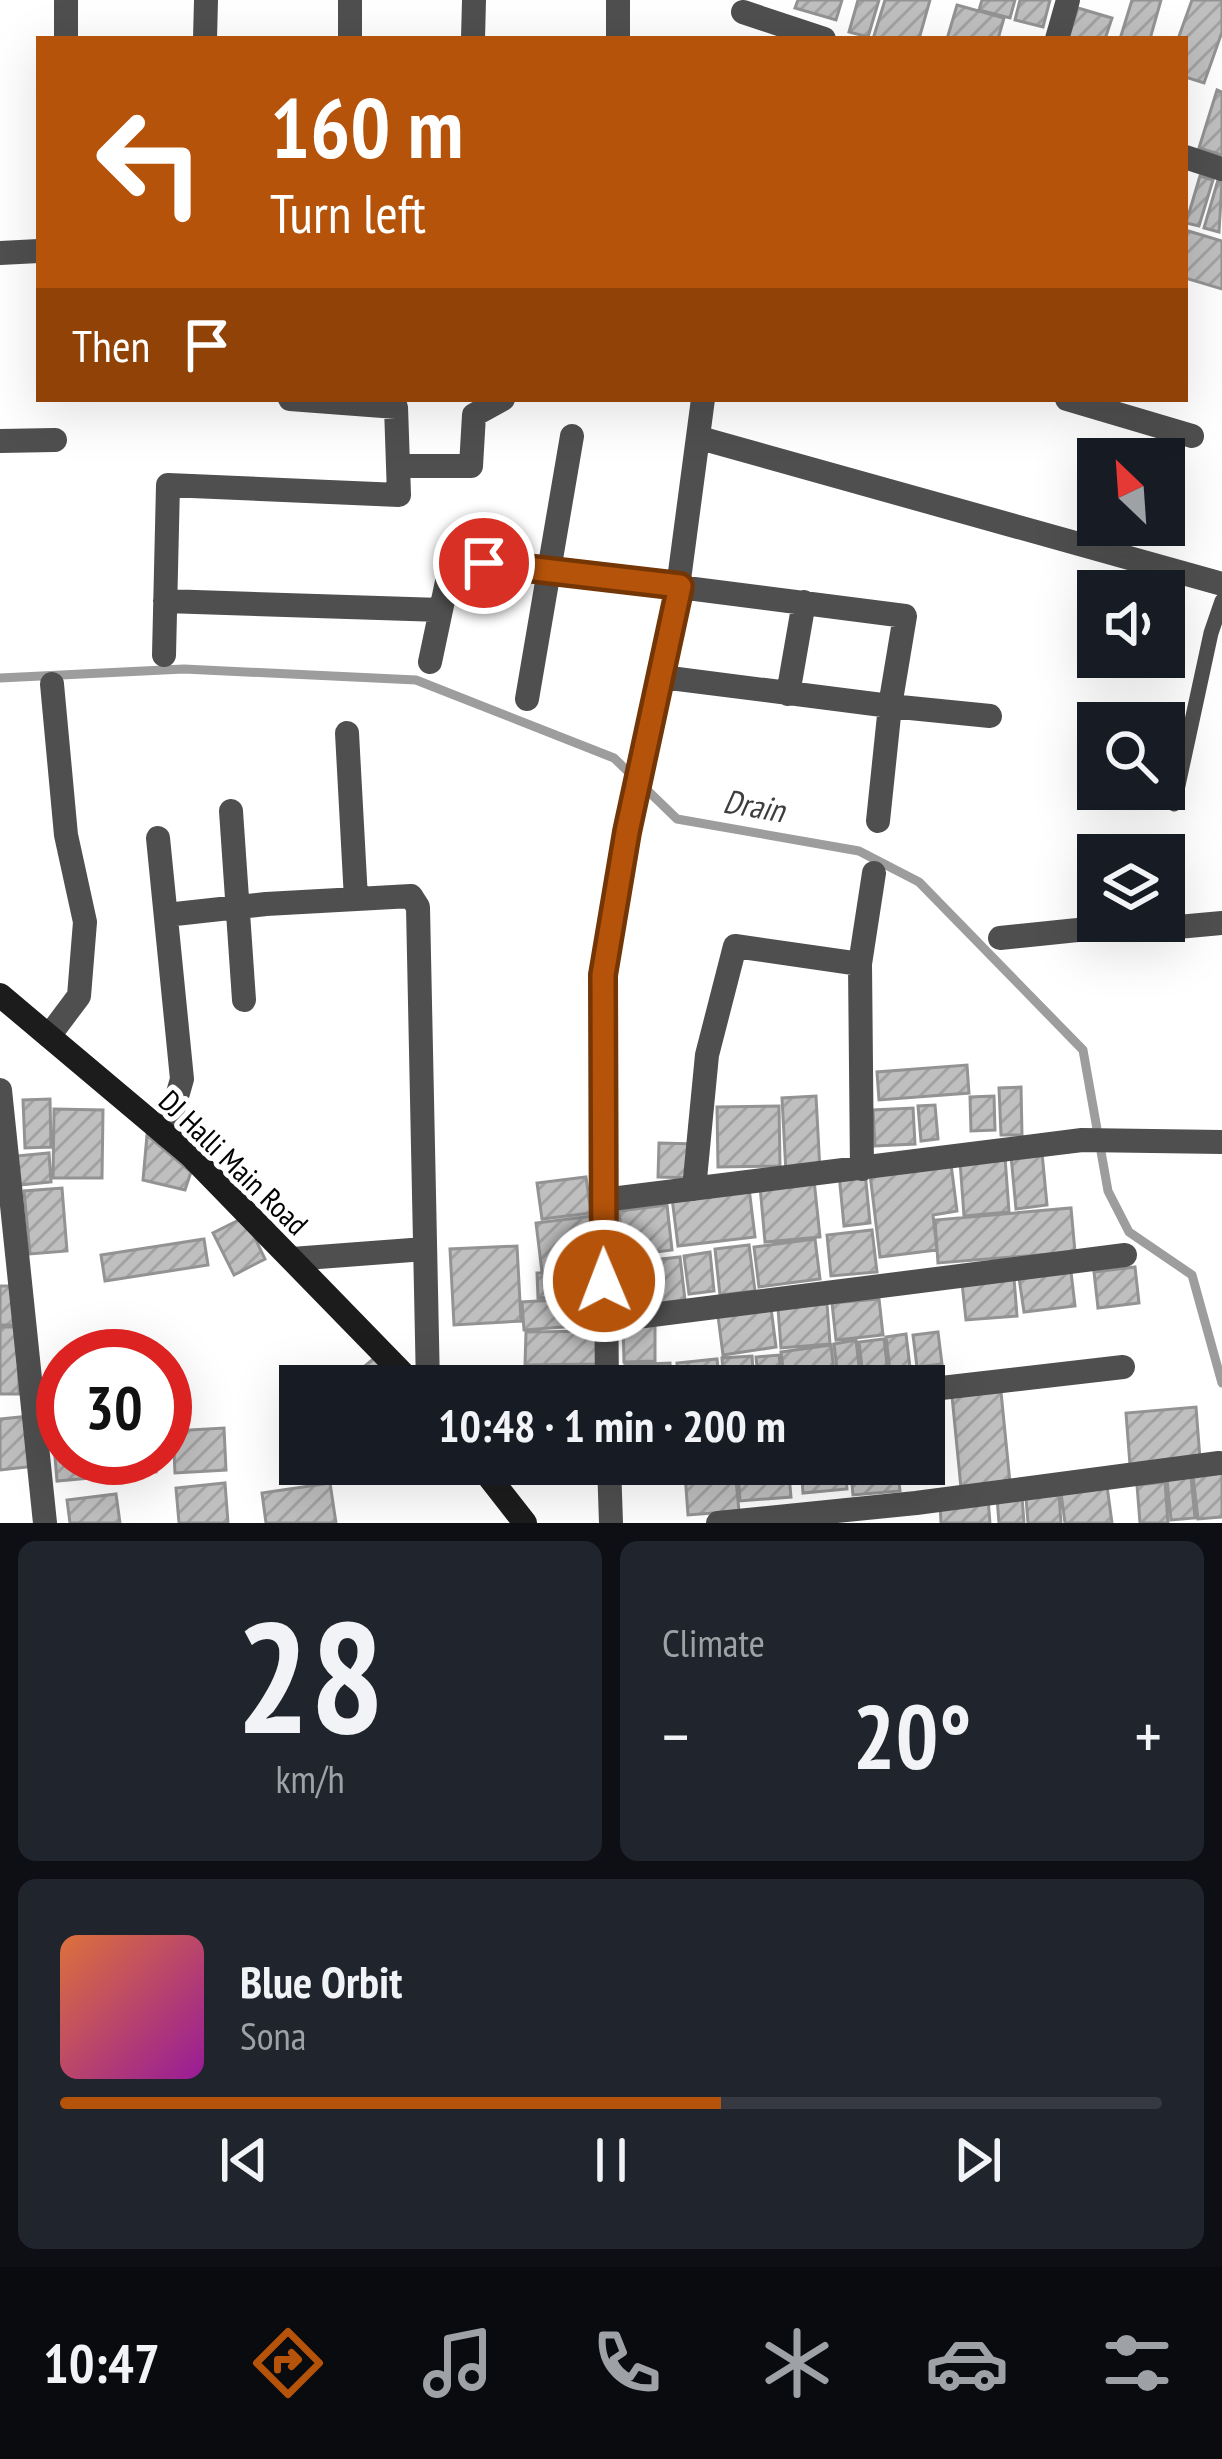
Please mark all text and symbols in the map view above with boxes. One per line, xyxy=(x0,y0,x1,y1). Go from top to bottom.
text: 160 m xyxy=(270,72,463,181)
icon: left xyxy=(72,84,228,240)
text: Turn left xyxy=(270,178,426,248)
icon: arrive xyxy=(174,312,240,378)
text: Then xyxy=(72,316,150,374)
north arrow xyxy=(1077,438,1185,546)
map controls xyxy=(1077,438,1185,942)
pin xyxy=(433,512,535,614)
icon: arrive xyxy=(451,530,517,596)
button: sound xyxy=(1077,570,1185,678)
button: search xyxy=(1077,702,1185,810)
water label: Drain xyxy=(720,779,789,832)
button: layers xyxy=(1077,834,1185,942)
street label: DJ Halli Main Road xyxy=(151,1081,317,1243)
position arrow xyxy=(541,1218,667,1344)
speed limit sign: 30 xyxy=(36,1329,192,1485)
text: 10:48 · 1 min · 200 m xyxy=(438,1396,786,1454)
text: 28 xyxy=(235,1574,385,1776)
text: Climate xyxy=(662,1617,765,1668)
text: 20° xyxy=(853,1677,971,1794)
text: − xyxy=(662,1693,689,1778)
text: + xyxy=(1135,1693,1162,1778)
text: km/h xyxy=(275,1753,345,1804)
text: Blue Orbit xyxy=(240,1952,402,2010)
text: Sona xyxy=(240,2010,306,2061)
icon: previous xyxy=(211,2127,277,2193)
icon: pause xyxy=(578,2127,644,2193)
icon: next xyxy=(945,2127,1011,2193)
icon: directions xyxy=(246,2321,330,2405)
icon: music xyxy=(416,2321,500,2405)
icon: phone xyxy=(585,2321,669,2405)
icon: climate xyxy=(755,2321,839,2405)
icon: car xyxy=(925,2321,1009,2405)
icon: filters xyxy=(1095,2321,1179,2405)
text: 10:47 xyxy=(43,2328,160,2398)

